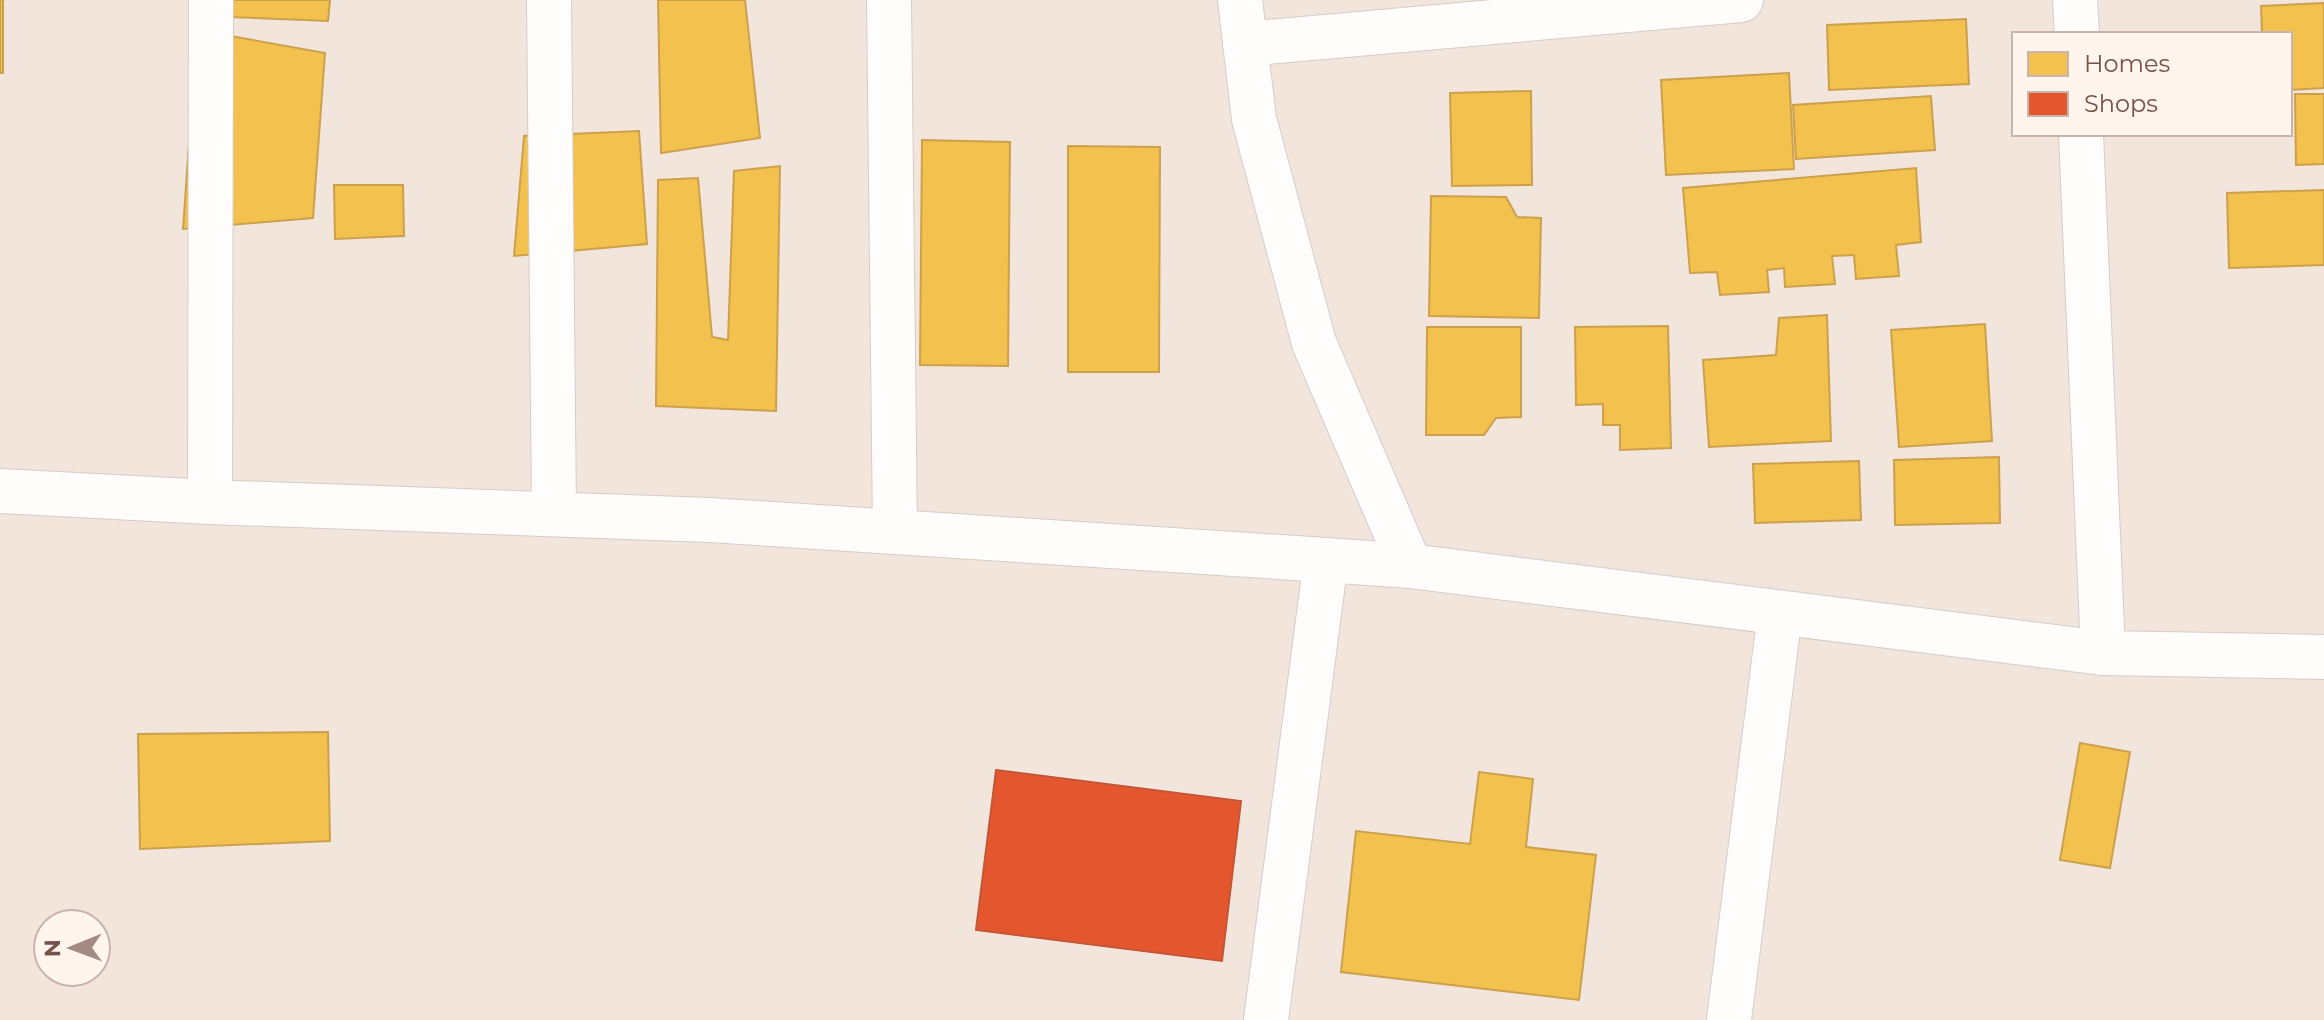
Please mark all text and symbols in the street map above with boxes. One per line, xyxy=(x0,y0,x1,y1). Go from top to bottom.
legend xyxy=(2012,32,2292,136)
text: Homes xyxy=(2084,49,2170,78)
text: Shops xyxy=(2084,89,2158,118)
north arrow xyxy=(32,908,112,988)
text: N xyxy=(39,939,66,957)

